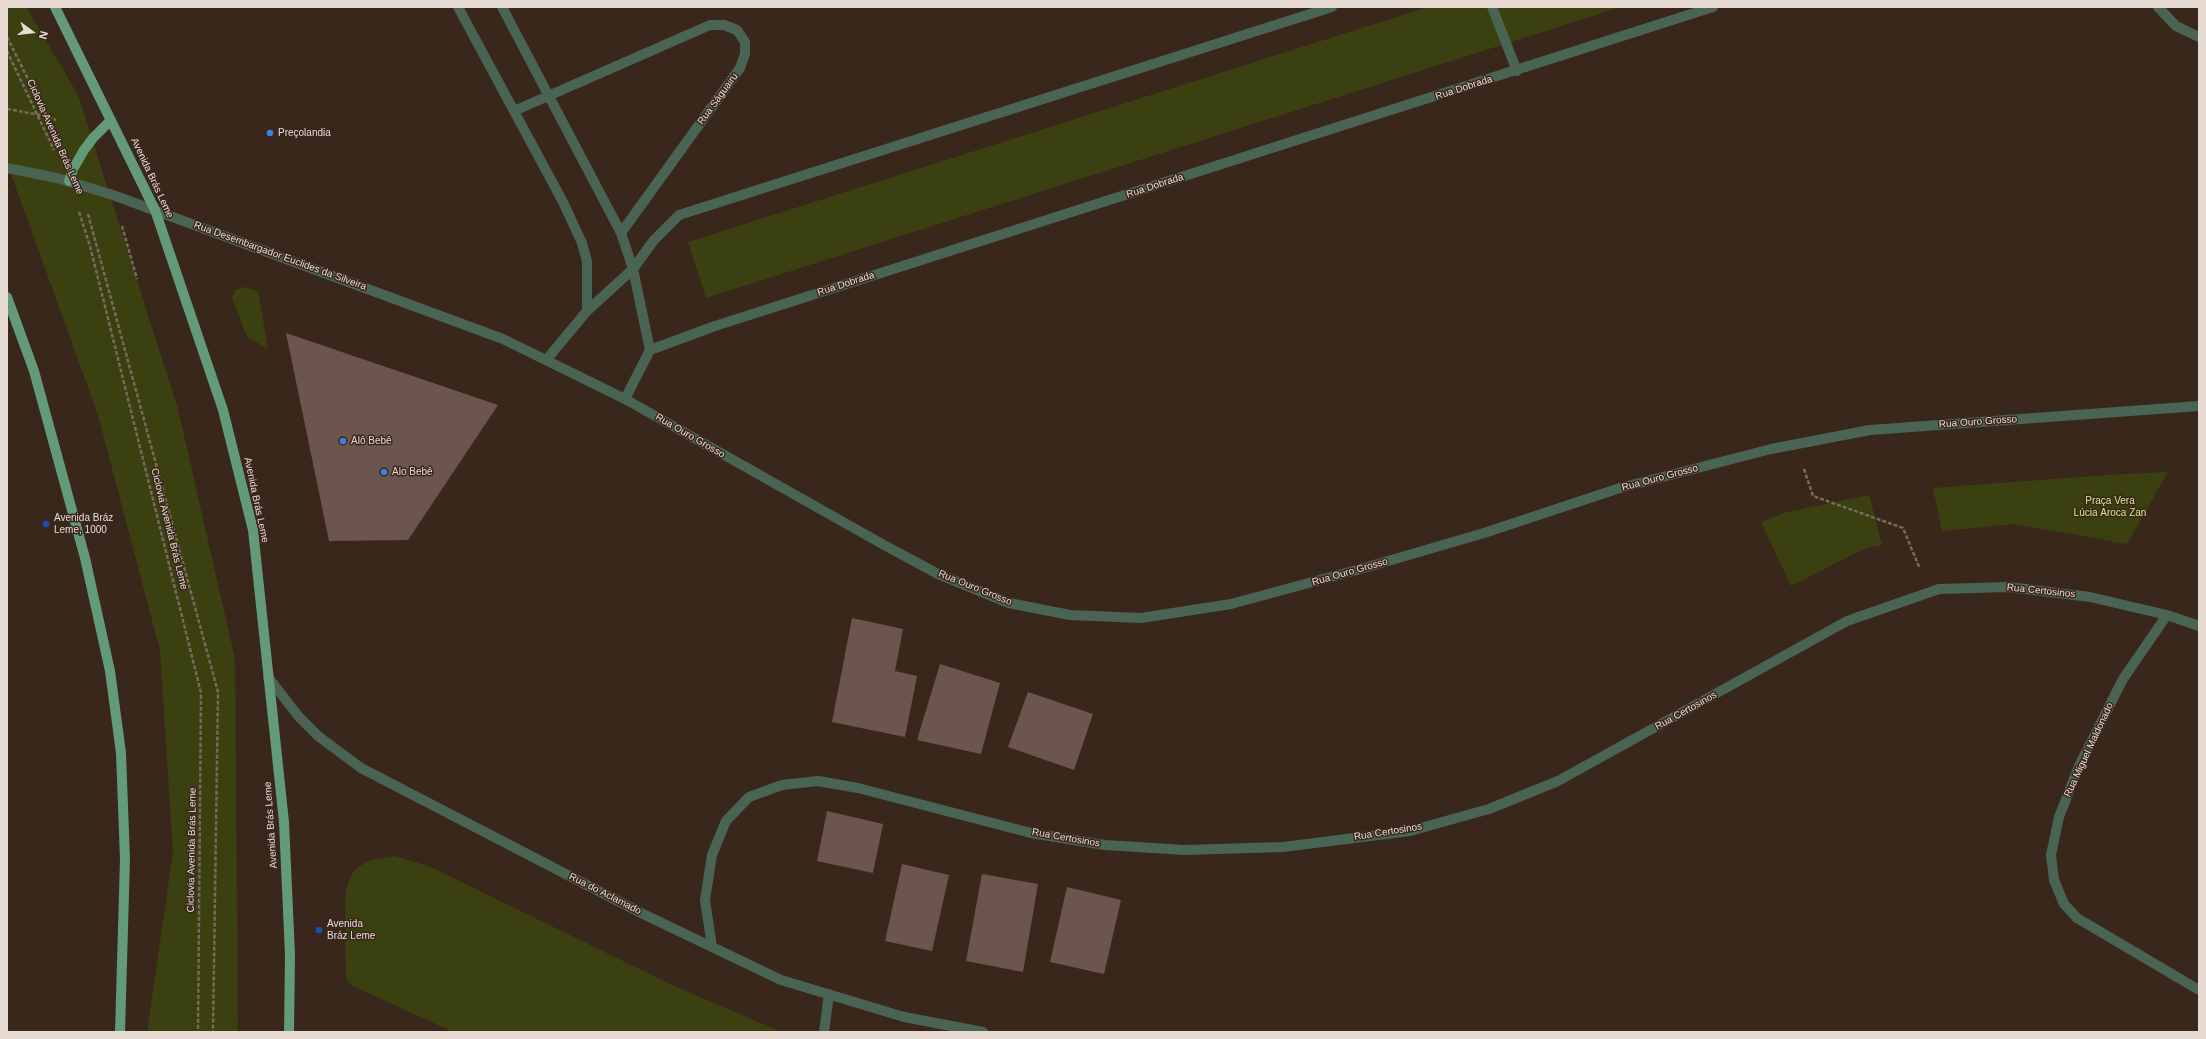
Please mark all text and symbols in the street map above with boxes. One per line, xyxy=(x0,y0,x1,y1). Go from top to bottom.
north arrow xyxy=(12,12,52,52)
text: N xyxy=(37,30,50,40)
street label: Rua Ságuairu xyxy=(695,71,741,127)
street label: Rua Dobrada xyxy=(1434,73,1494,103)
street label: Ciclovia Avenida Brás Leme xyxy=(24,78,86,196)
place label: Preçolandia xyxy=(278,127,331,139)
marker: Preçolandia xyxy=(265,128,275,138)
street label: Avenida Brás Leme xyxy=(128,136,176,220)
street label: Rua Dobrada xyxy=(1125,171,1185,201)
street label: Rua Desembargador Euclides da Silveira xyxy=(192,219,368,293)
street label: Rua Dobrada xyxy=(816,269,876,299)
street label: Rua Ouro Grosso xyxy=(653,411,727,461)
street label: Rua Ouro Grosso xyxy=(1938,413,2018,431)
place label: Alô Bebê xyxy=(351,435,392,447)
marker: Alô Bebê xyxy=(338,436,348,446)
street label: Avenida Brás Leme xyxy=(241,456,271,544)
street label: Rua Ouro Grosso xyxy=(1621,462,1699,494)
place label: Alo Bebê xyxy=(392,466,433,478)
street label: Ciclovia Avenida Brás Leme xyxy=(148,467,190,591)
marker: Alo Bebê xyxy=(379,467,389,477)
park label: Praça Vera Lúcia Aroca Zan xyxy=(2074,495,2146,518)
place label: Avenida Bráz Leme, 1000 xyxy=(54,512,113,536)
marker: Avenida Bráz Leme, 1000 xyxy=(41,519,51,529)
street label: Rua Ouro Grosso xyxy=(1311,555,1389,589)
street label: Rua Ouro Grosso xyxy=(936,568,1014,608)
street label: Rua Certosinos xyxy=(2006,581,2076,601)
street label: Rua Certosinos xyxy=(1653,689,1719,733)
street label: Rua Miguel Maldonado xyxy=(2062,701,2116,799)
street label: Avenida Brás Leme xyxy=(262,781,280,869)
street label: Ciclovia Avenida Brás Leme xyxy=(185,787,199,913)
street label: Rua Certosinos xyxy=(1353,821,1423,843)
street label: Rua Certosinos xyxy=(1031,826,1101,850)
street label: Rua do Aclamado xyxy=(567,871,643,917)
place label: Avenida Bráz Leme xyxy=(327,918,375,942)
marker: Avenida Bráz Leme xyxy=(314,925,324,935)

